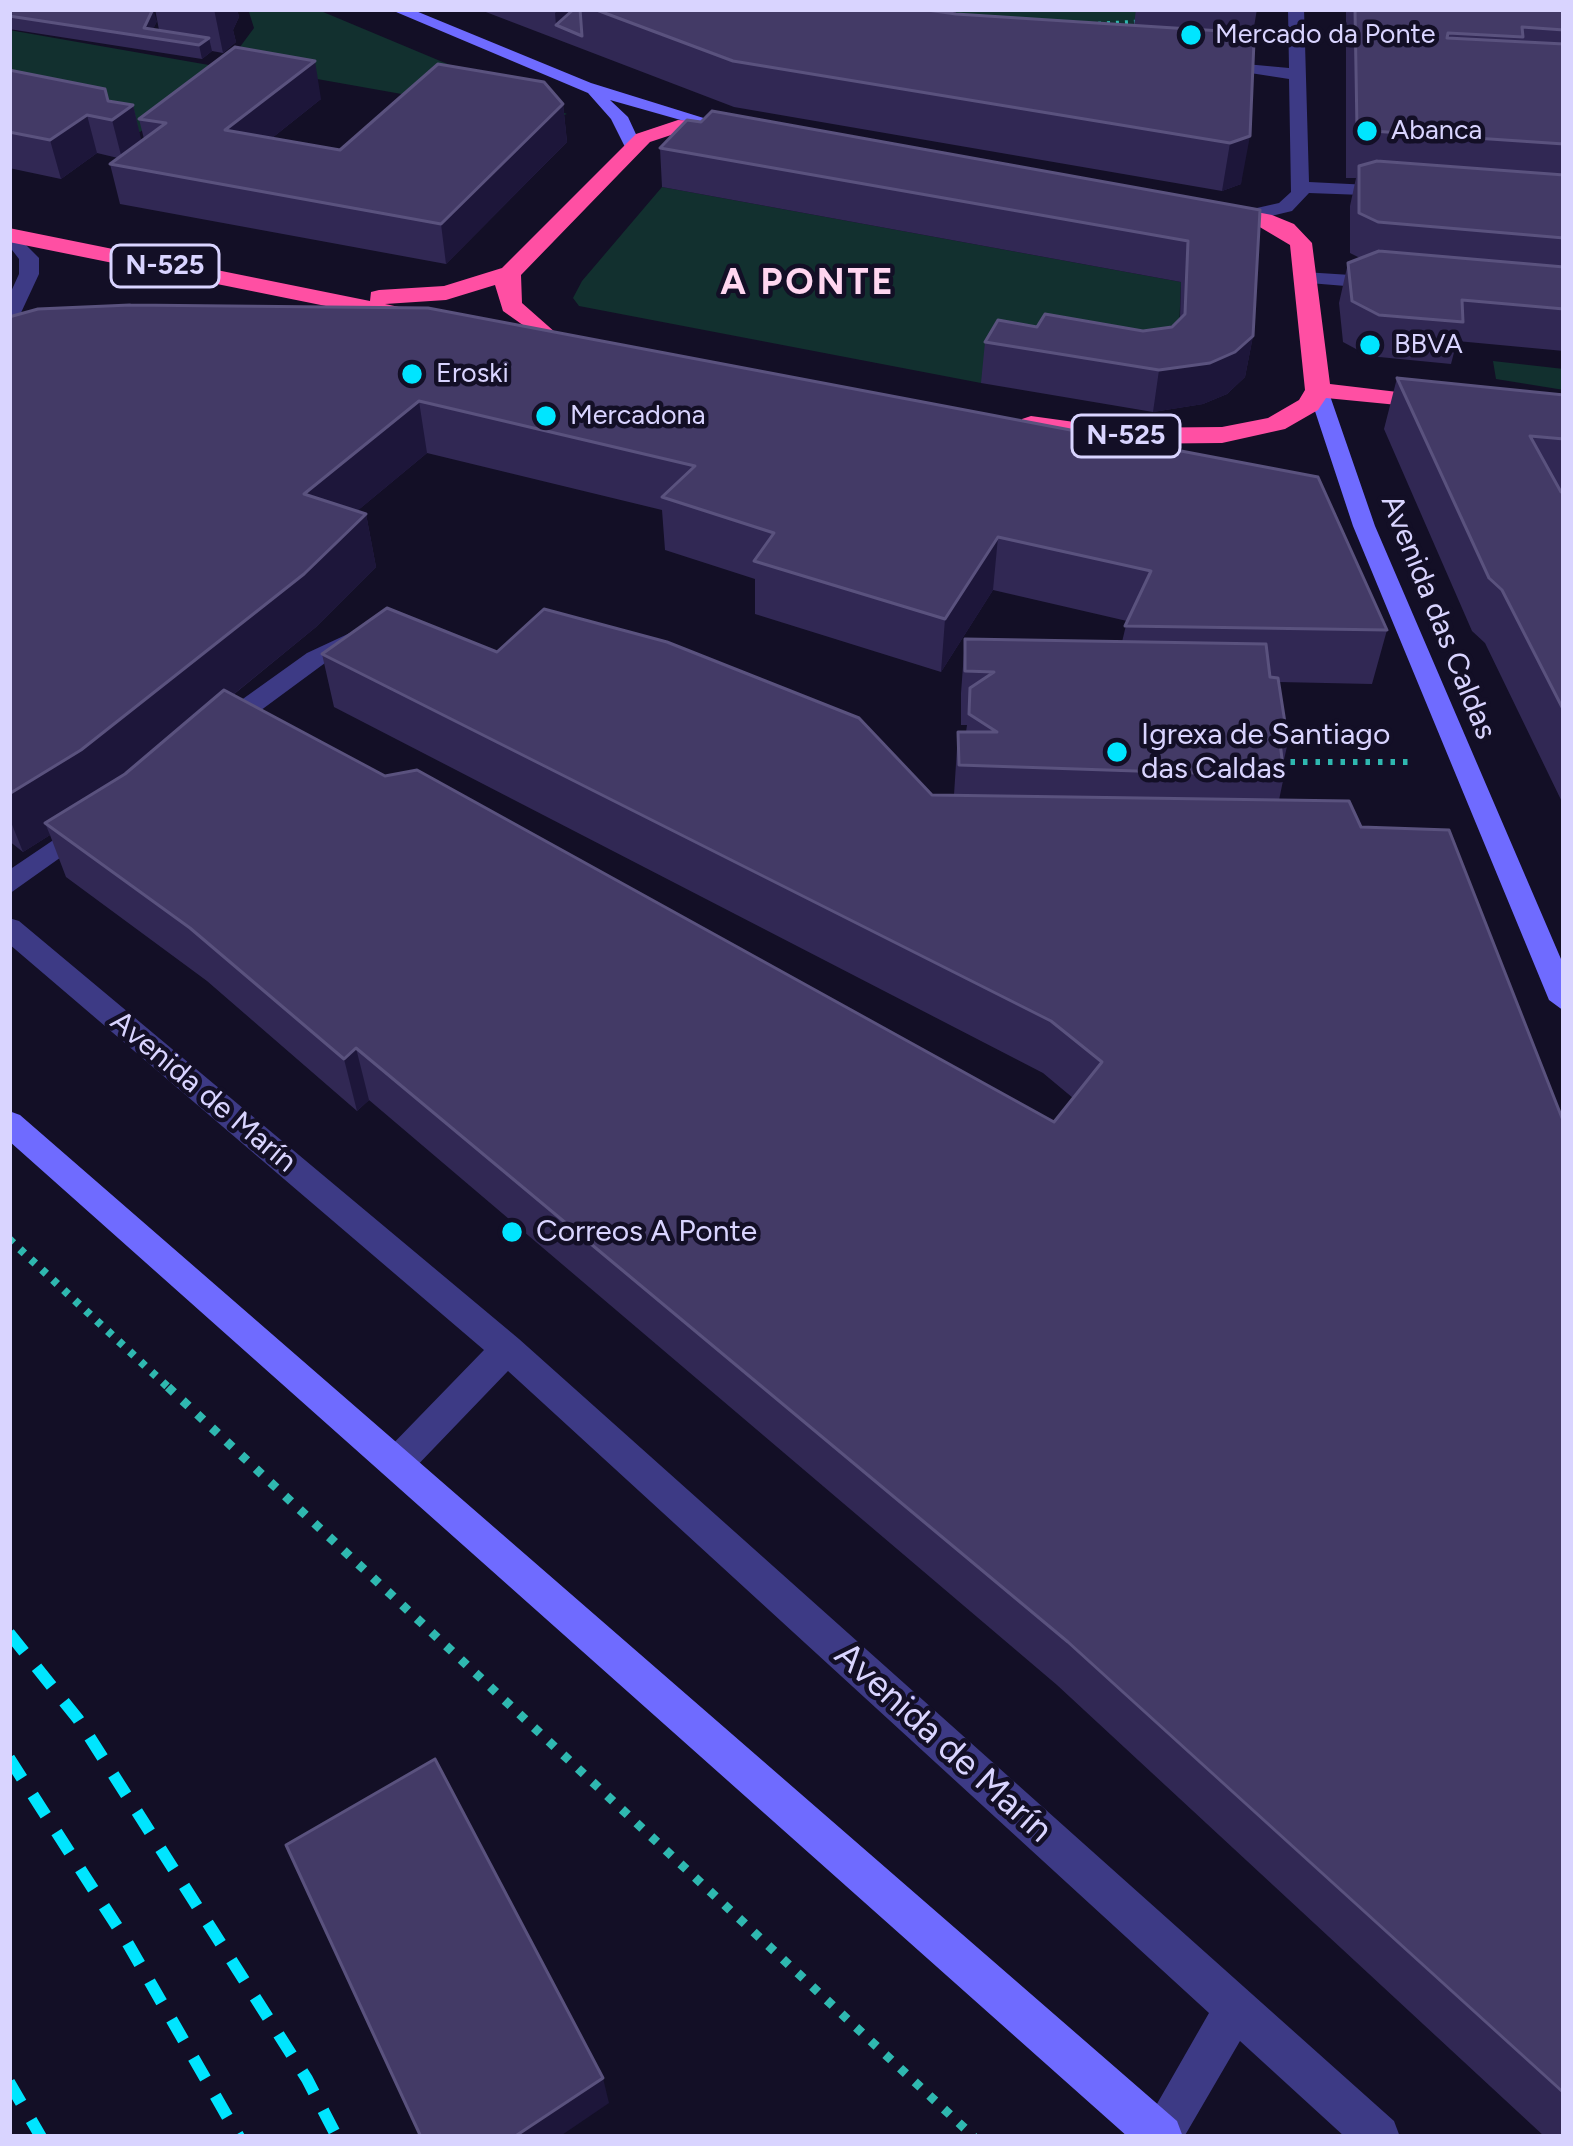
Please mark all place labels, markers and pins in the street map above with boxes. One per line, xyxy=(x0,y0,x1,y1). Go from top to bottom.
place label: Mercado da Ponte xyxy=(1215,19,1435,51)
marker: Mercado da Ponte xyxy=(1178,22,1204,48)
place label: Abanca xyxy=(1391,115,1482,147)
marker: Abanca xyxy=(1354,118,1380,144)
place label: BBVA xyxy=(1394,329,1463,361)
marker: BBVA xyxy=(1357,332,1383,358)
place label: Eroski xyxy=(436,358,509,390)
marker: Eroski xyxy=(399,361,425,387)
place label: Mercadona xyxy=(570,400,705,432)
marker: Mercadona xyxy=(533,403,559,429)
place label: Igrexa de Santiago das Caldas xyxy=(1141,717,1390,788)
marker: Igrexa de Santiago das Caldas xyxy=(1104,739,1130,765)
place label: Correos A Ponte xyxy=(536,1214,757,1250)
marker: Correos A Ponte xyxy=(499,1219,525,1245)

